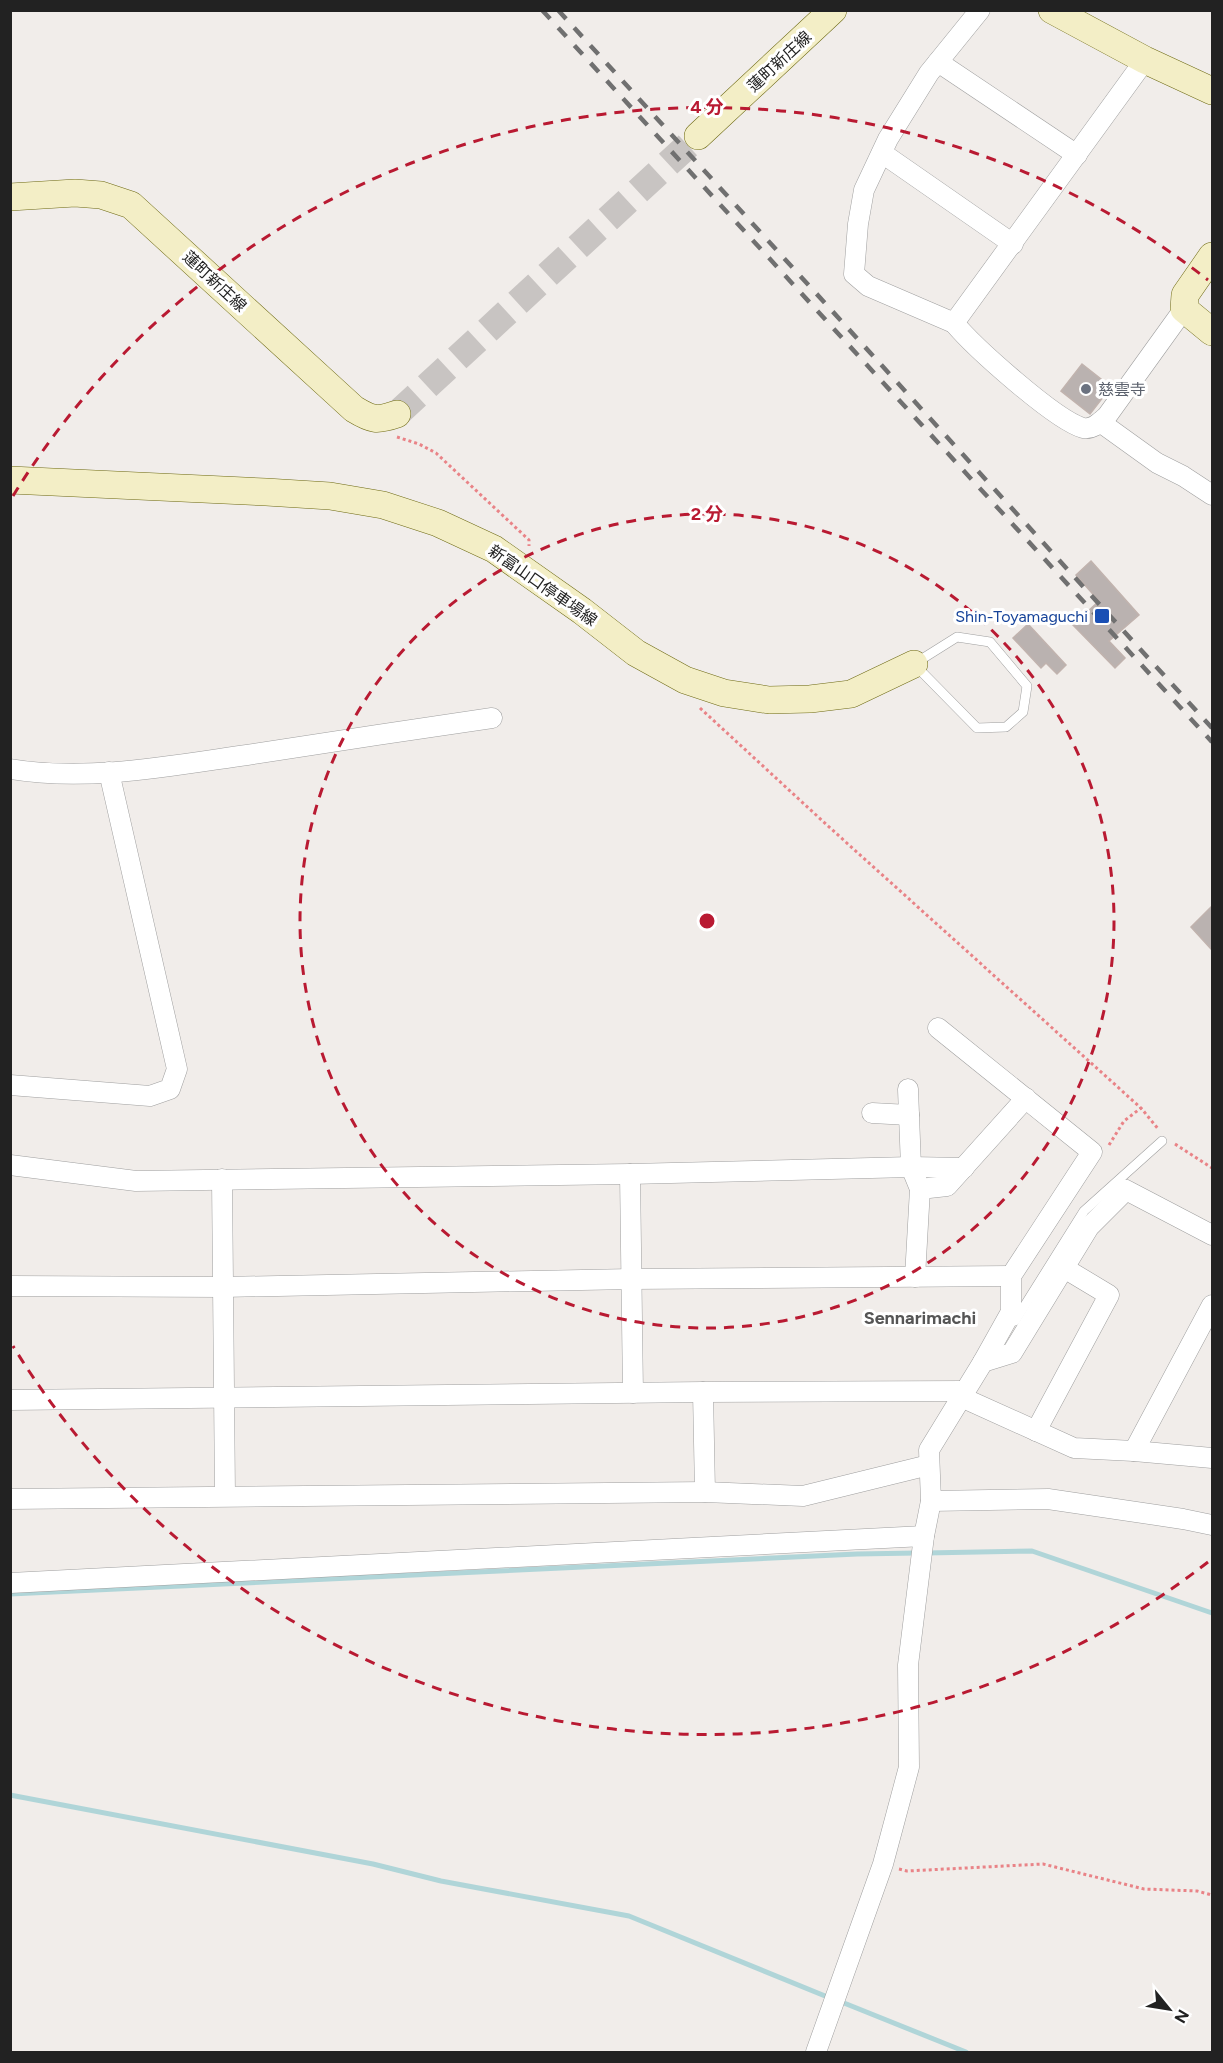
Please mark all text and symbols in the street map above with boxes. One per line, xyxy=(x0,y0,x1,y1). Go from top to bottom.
street label: 蓮町新庄線 xyxy=(744,27,815,96)
text: 4 分 xyxy=(690,96,724,118)
street label: 蓮町新庄線 xyxy=(179,247,250,316)
place label: 慈雲寺 xyxy=(1098,380,1146,399)
marker: 慈雲寺 xyxy=(1079,382,1093,396)
text: 2 分 xyxy=(691,503,723,525)
street label: 新富山口停車場線 xyxy=(485,541,601,630)
place label: Shin-Toyamaguchi xyxy=(955,607,1088,626)
marker: Shin-Toyamaguchi xyxy=(1093,607,1111,625)
centre of rings xyxy=(697,911,717,931)
district label: Sennarimachi xyxy=(864,1307,976,1329)
north arrow xyxy=(1139,1979,1199,2039)
text: N xyxy=(1170,2006,1193,2026)

